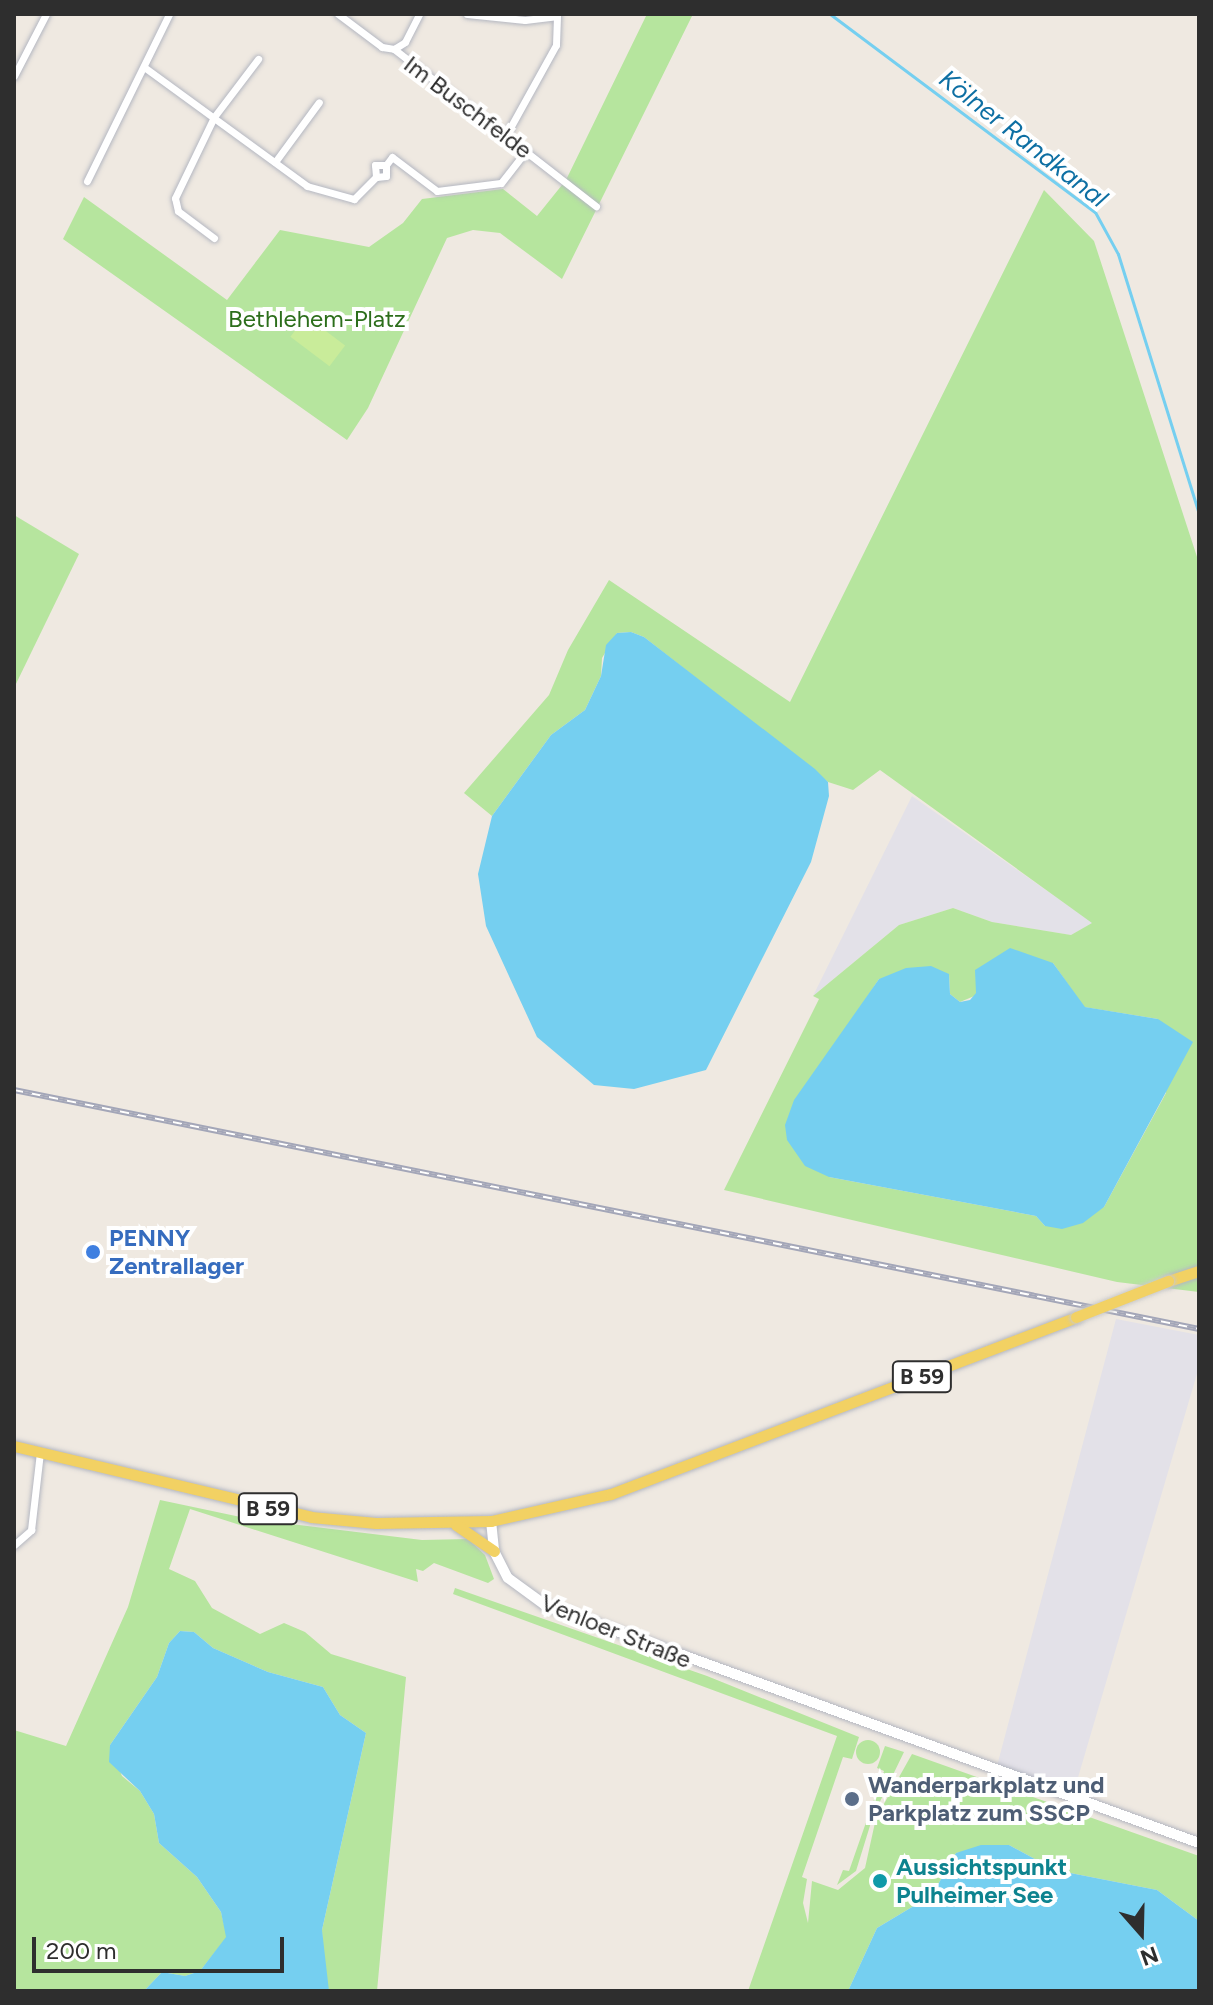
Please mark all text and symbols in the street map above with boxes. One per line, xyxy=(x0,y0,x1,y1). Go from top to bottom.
street label: Im Buschfelde xyxy=(398,50,538,164)
water label: Kölner Randkanal xyxy=(933,64,1113,214)
park label: Bethlehem-Platz xyxy=(228,305,406,333)
place label: PENNY Zentrallager xyxy=(109,1224,244,1280)
marker: PENNY Zentrallager xyxy=(84,1243,102,1261)
road number: B 59 xyxy=(890,1359,954,1395)
road number: B 59 xyxy=(236,1491,300,1527)
street label: Venloer Straße xyxy=(537,1588,695,1674)
place label: Wanderparkplatz und Parkplatz zum SSCP xyxy=(868,1771,1104,1827)
marker: Wanderparkplatz und Parkplatz zum SSCP xyxy=(843,1790,861,1808)
place label: Aussichtspunkt Pulheimer See xyxy=(896,1853,1067,1909)
marker: Aussichtspunkt Pulheimer See xyxy=(871,1872,889,1890)
north arrow xyxy=(1101,1893,1181,1973)
scale bar xyxy=(36,1921,288,1971)
text: 200 m xyxy=(46,1936,117,1965)
text: N xyxy=(1137,1940,1162,1972)

